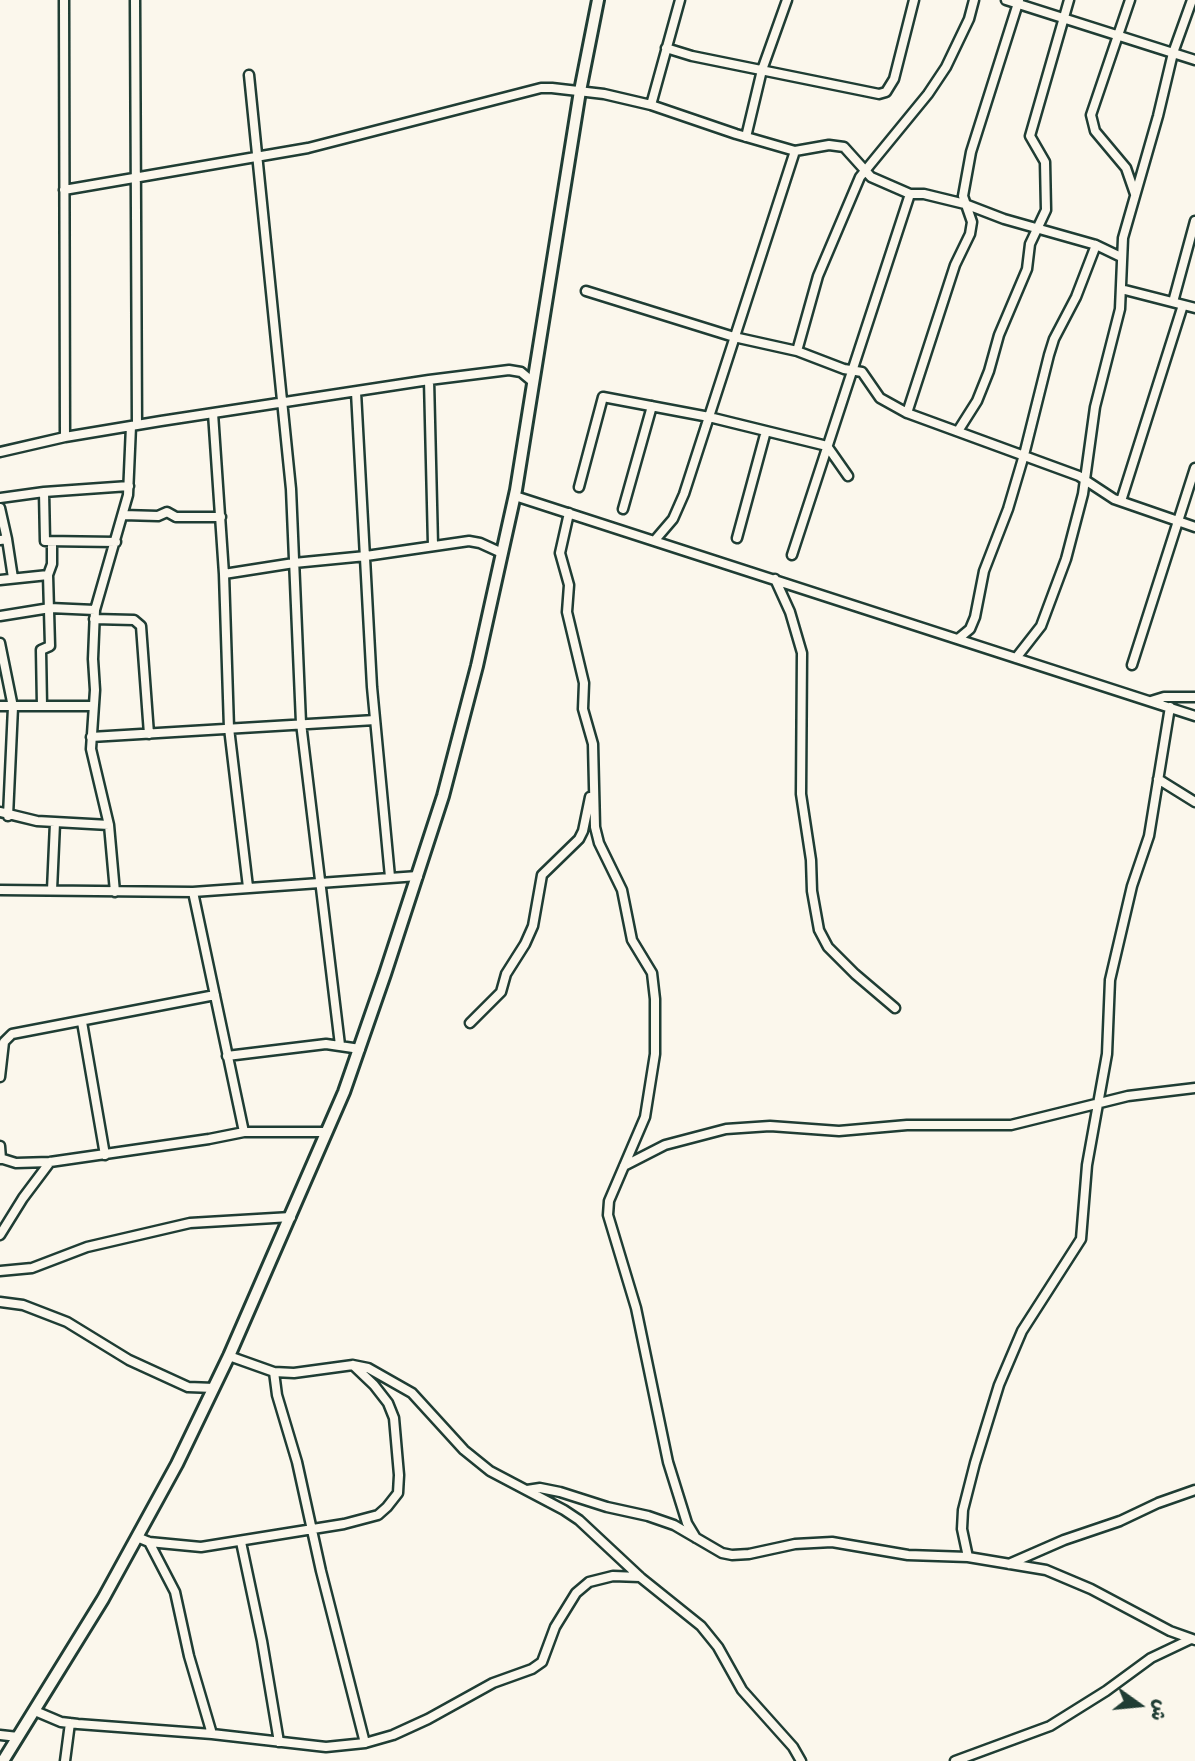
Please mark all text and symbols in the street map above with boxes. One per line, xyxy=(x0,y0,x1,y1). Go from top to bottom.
north arrow xyxy=(1104,1670,1174,1740)
text: ش xyxy=(1145,1697,1174,1724)

